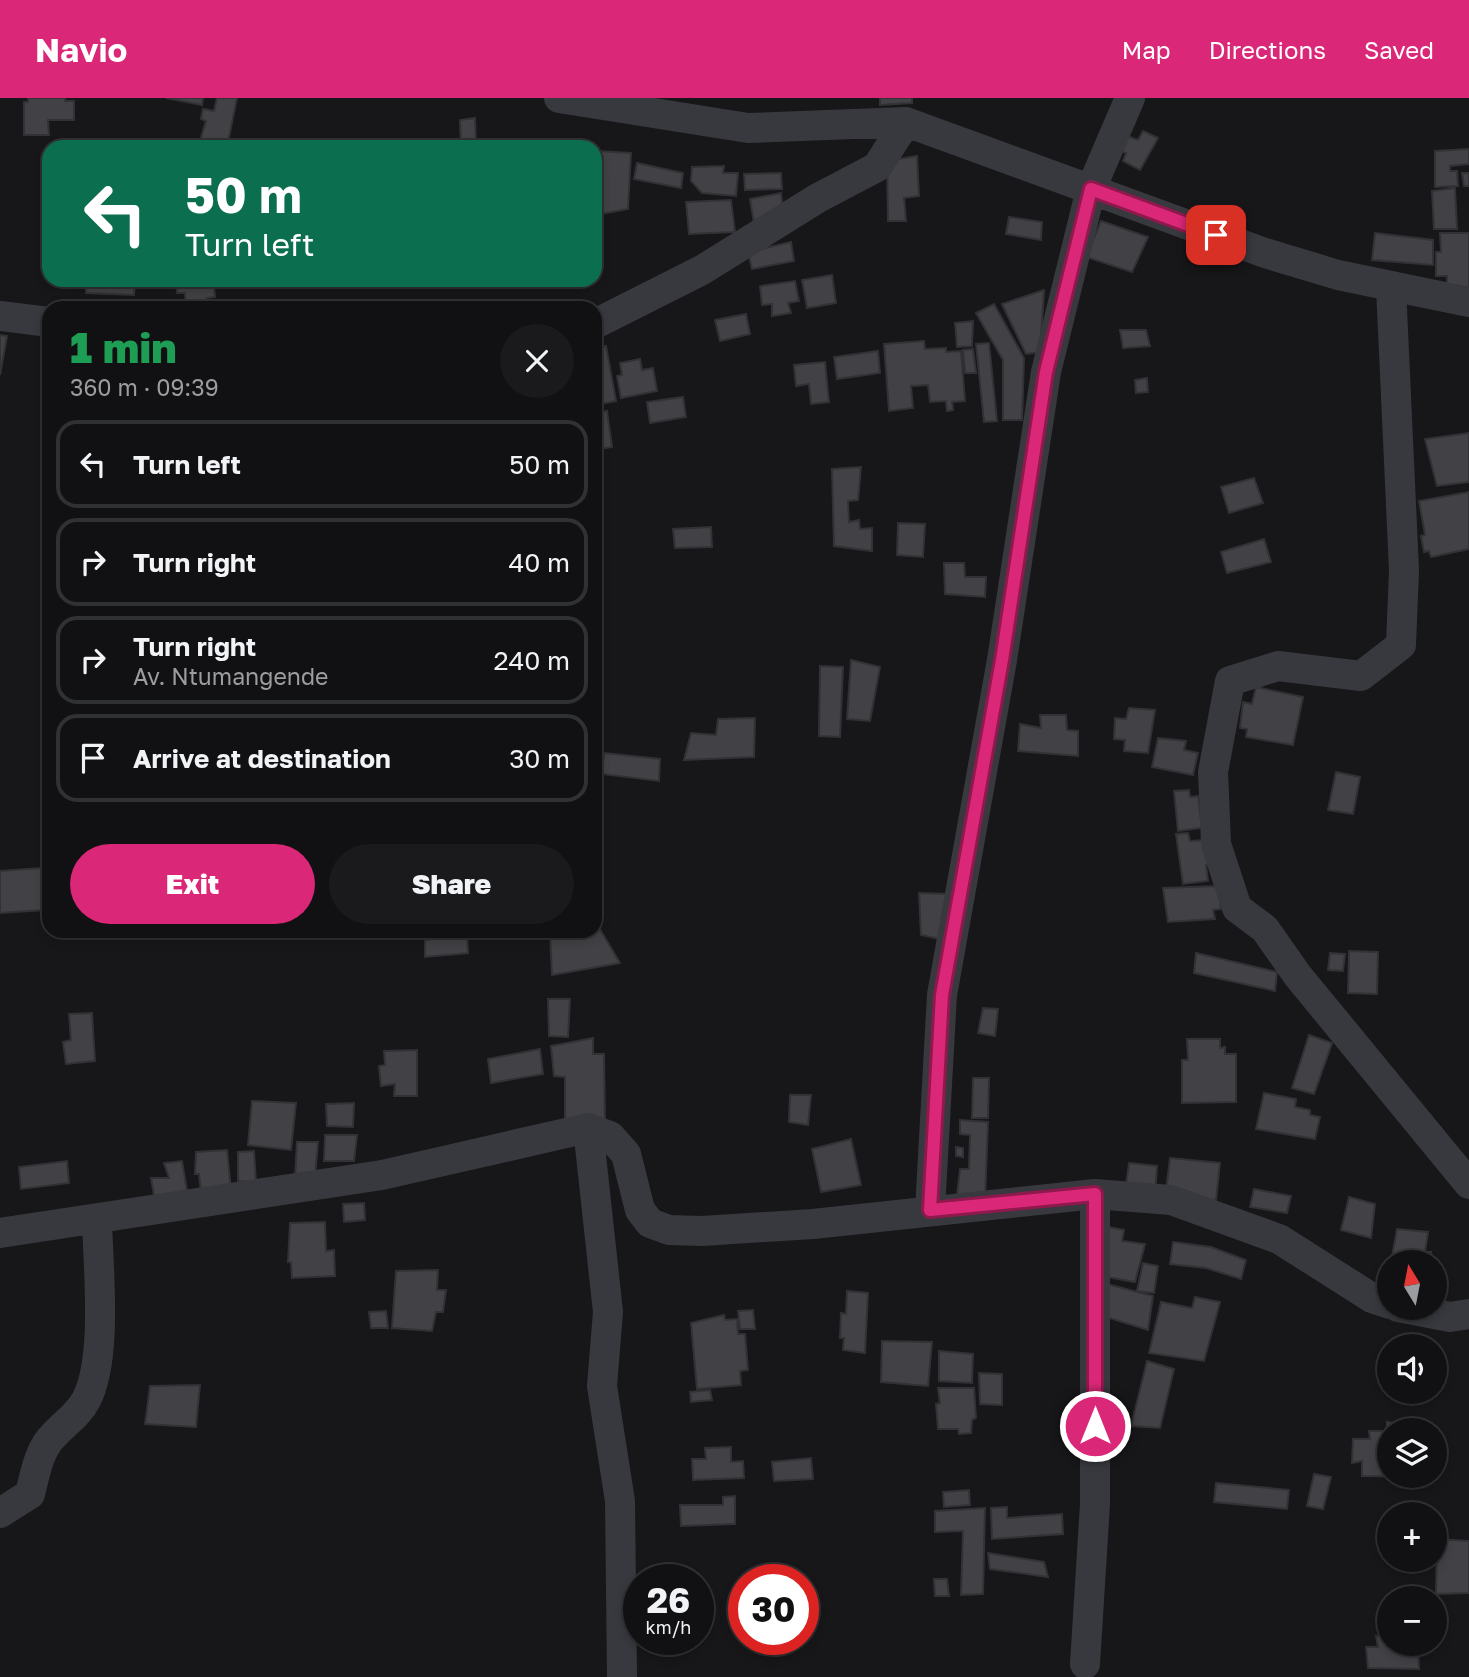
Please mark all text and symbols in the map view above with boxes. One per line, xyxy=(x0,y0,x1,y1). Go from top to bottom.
text: Navio xyxy=(35,30,127,69)
text: Map xyxy=(1122,35,1171,64)
text: Directions xyxy=(1209,35,1326,64)
text: Saved xyxy=(1364,35,1434,64)
text: 50 m xyxy=(185,165,302,224)
icon: left xyxy=(70,168,161,259)
pin xyxy=(1186,205,1246,265)
icon: arrive xyxy=(1197,216,1235,254)
text: Turn left xyxy=(185,225,314,263)
text: 1 min xyxy=(70,322,177,372)
button: close xyxy=(500,324,574,398)
text: 360 m · 09:39 xyxy=(70,373,219,401)
icon: left xyxy=(74,445,112,483)
text: Turn left xyxy=(133,449,241,480)
text: 50 m xyxy=(509,449,570,480)
icon: right xyxy=(74,543,112,581)
text: Turn right xyxy=(133,547,256,578)
text: 40 m xyxy=(509,547,570,578)
text: Turn right xyxy=(133,631,256,662)
icon: right xyxy=(74,641,112,679)
text: 240 m xyxy=(493,645,570,676)
text: Av. Ntumangende xyxy=(133,662,328,690)
icon: arrive xyxy=(74,739,112,777)
text: Arrive at destination xyxy=(133,743,391,774)
text: 30 m xyxy=(509,743,570,774)
button: Exit xyxy=(70,844,315,924)
button: Share xyxy=(329,844,574,924)
north arrow xyxy=(1377,1250,1447,1320)
map controls xyxy=(1377,1250,1447,1656)
button: sound xyxy=(1377,1334,1447,1404)
position arrow xyxy=(1058,1389,1132,1463)
button: layers xyxy=(1377,1418,1447,1488)
button: + xyxy=(1377,1502,1447,1572)
speed limit sign: 30 xyxy=(728,1564,819,1655)
text: 26 xyxy=(647,1579,690,1621)
button: − xyxy=(1377,1586,1447,1656)
text: km/h xyxy=(646,1616,691,1638)

